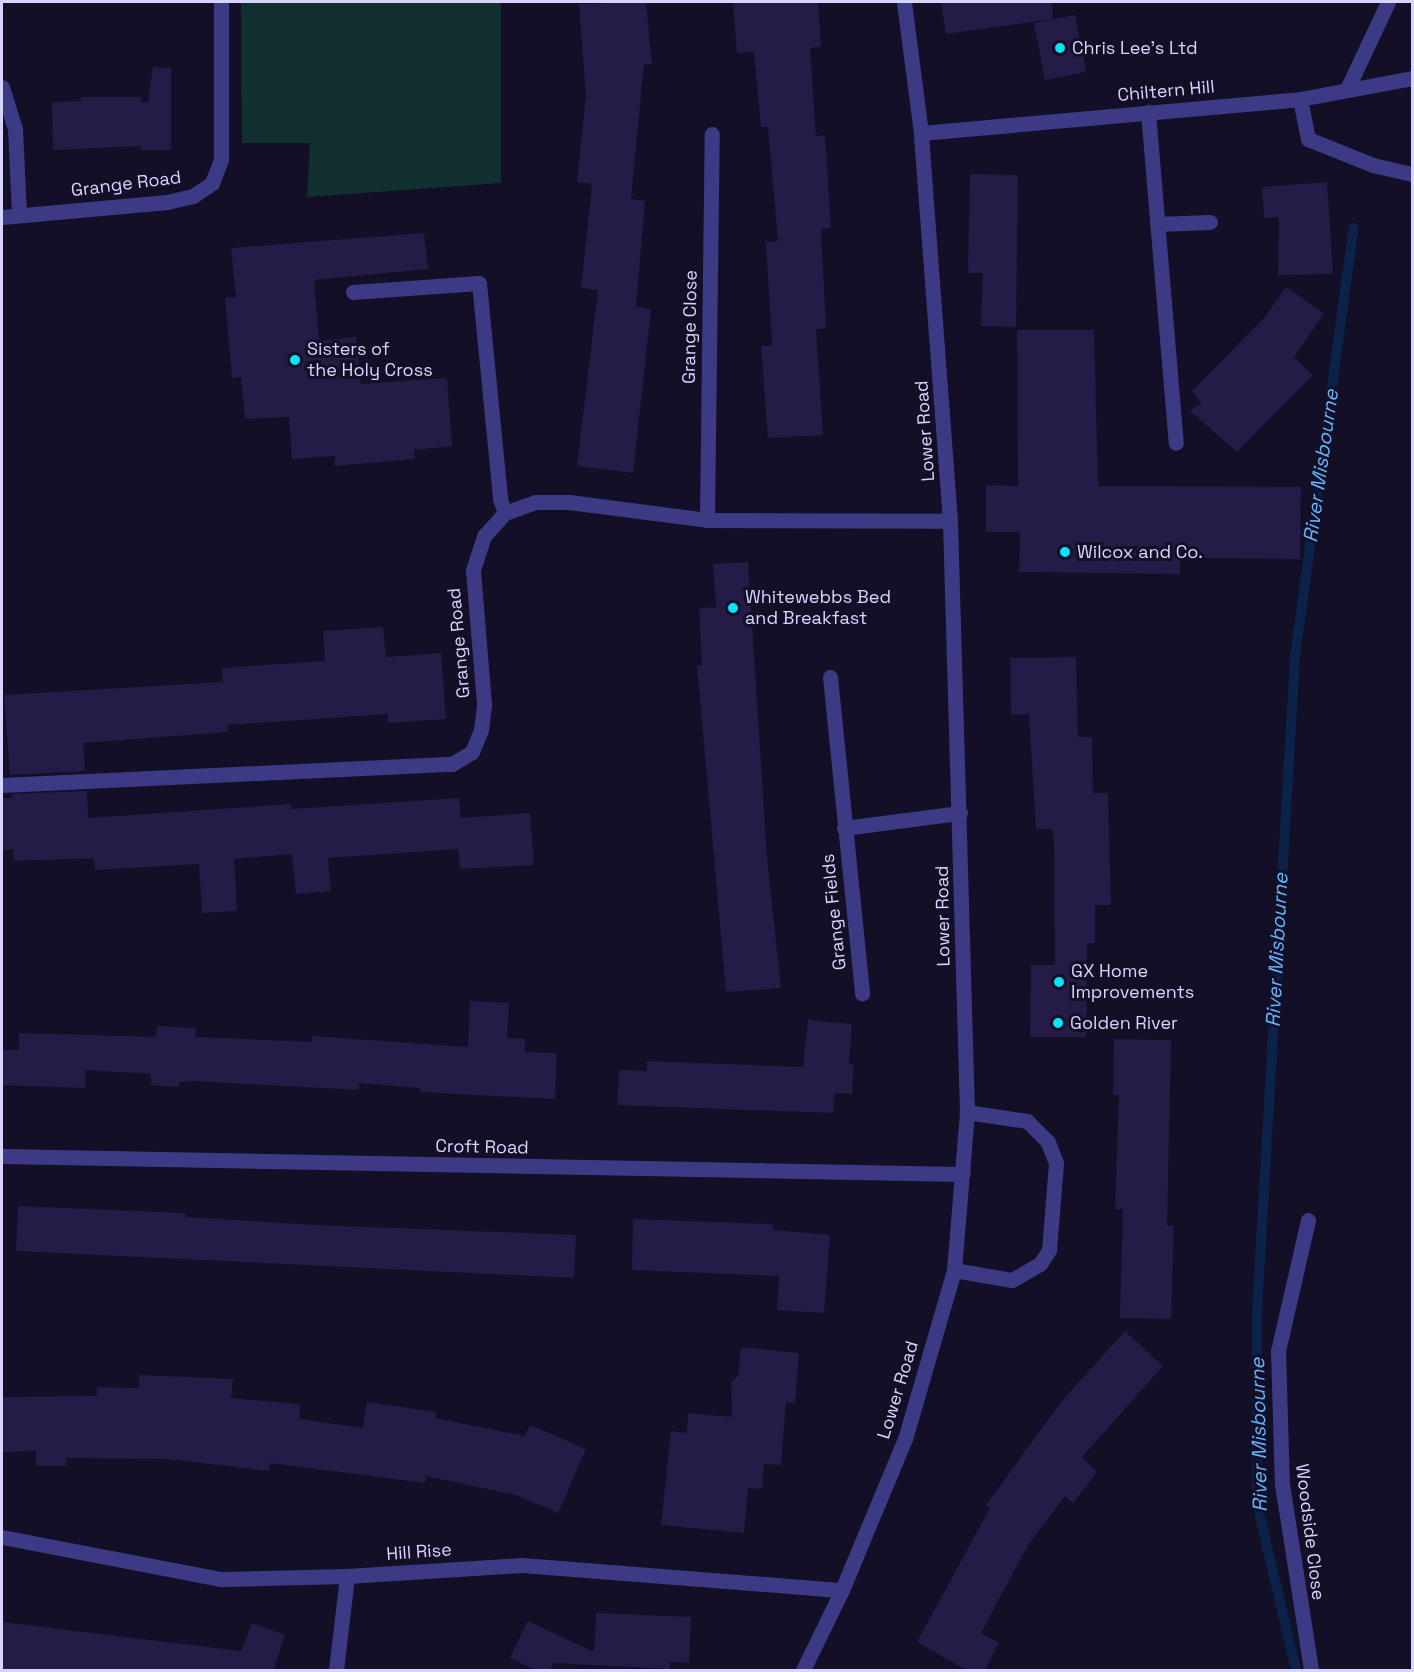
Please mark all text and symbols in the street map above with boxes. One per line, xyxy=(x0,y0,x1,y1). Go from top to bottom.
place label: Chris Lee's Ltd xyxy=(1072,37,1198,59)
marker: Chris Lee's Ltd xyxy=(1053,41,1067,55)
street label: Chiltern Hill xyxy=(1116,76,1216,106)
street label: Grange Road xyxy=(70,167,182,201)
street label: Grange Close xyxy=(678,270,702,384)
place label: Sisters of the Holy Cross xyxy=(307,339,433,382)
marker: Sisters of the Holy Cross xyxy=(288,353,302,367)
street label: Lower Road xyxy=(911,380,939,482)
water label: River Misbourne xyxy=(1298,388,1344,544)
place label: Wilcox and Co. xyxy=(1077,541,1203,563)
marker: Wilcox and Co. xyxy=(1058,545,1072,559)
street label: Grange Road xyxy=(443,587,475,699)
place label: Whitewebbs Bed and Breakfast xyxy=(745,587,891,630)
marker: Whitewebbs Bed and Breakfast xyxy=(726,601,740,615)
street label: Grange Fields xyxy=(817,853,851,971)
street label: Lower Road xyxy=(931,865,955,967)
water label: River Misbourne xyxy=(1261,872,1293,1028)
place label: GX Home Improvements xyxy=(1071,961,1194,1004)
marker: GX Home Improvements xyxy=(1052,975,1066,989)
place label: Golden River xyxy=(1070,1012,1178,1034)
marker: Golden River xyxy=(1051,1016,1065,1030)
street label: Croft Road xyxy=(435,1135,529,1159)
street label: Lower Road xyxy=(873,1338,923,1442)
water label: River Misbourne xyxy=(1246,1358,1272,1512)
street label: Woodside Close xyxy=(1291,1463,1329,1601)
street label: Hill Rise xyxy=(386,1539,452,1565)

